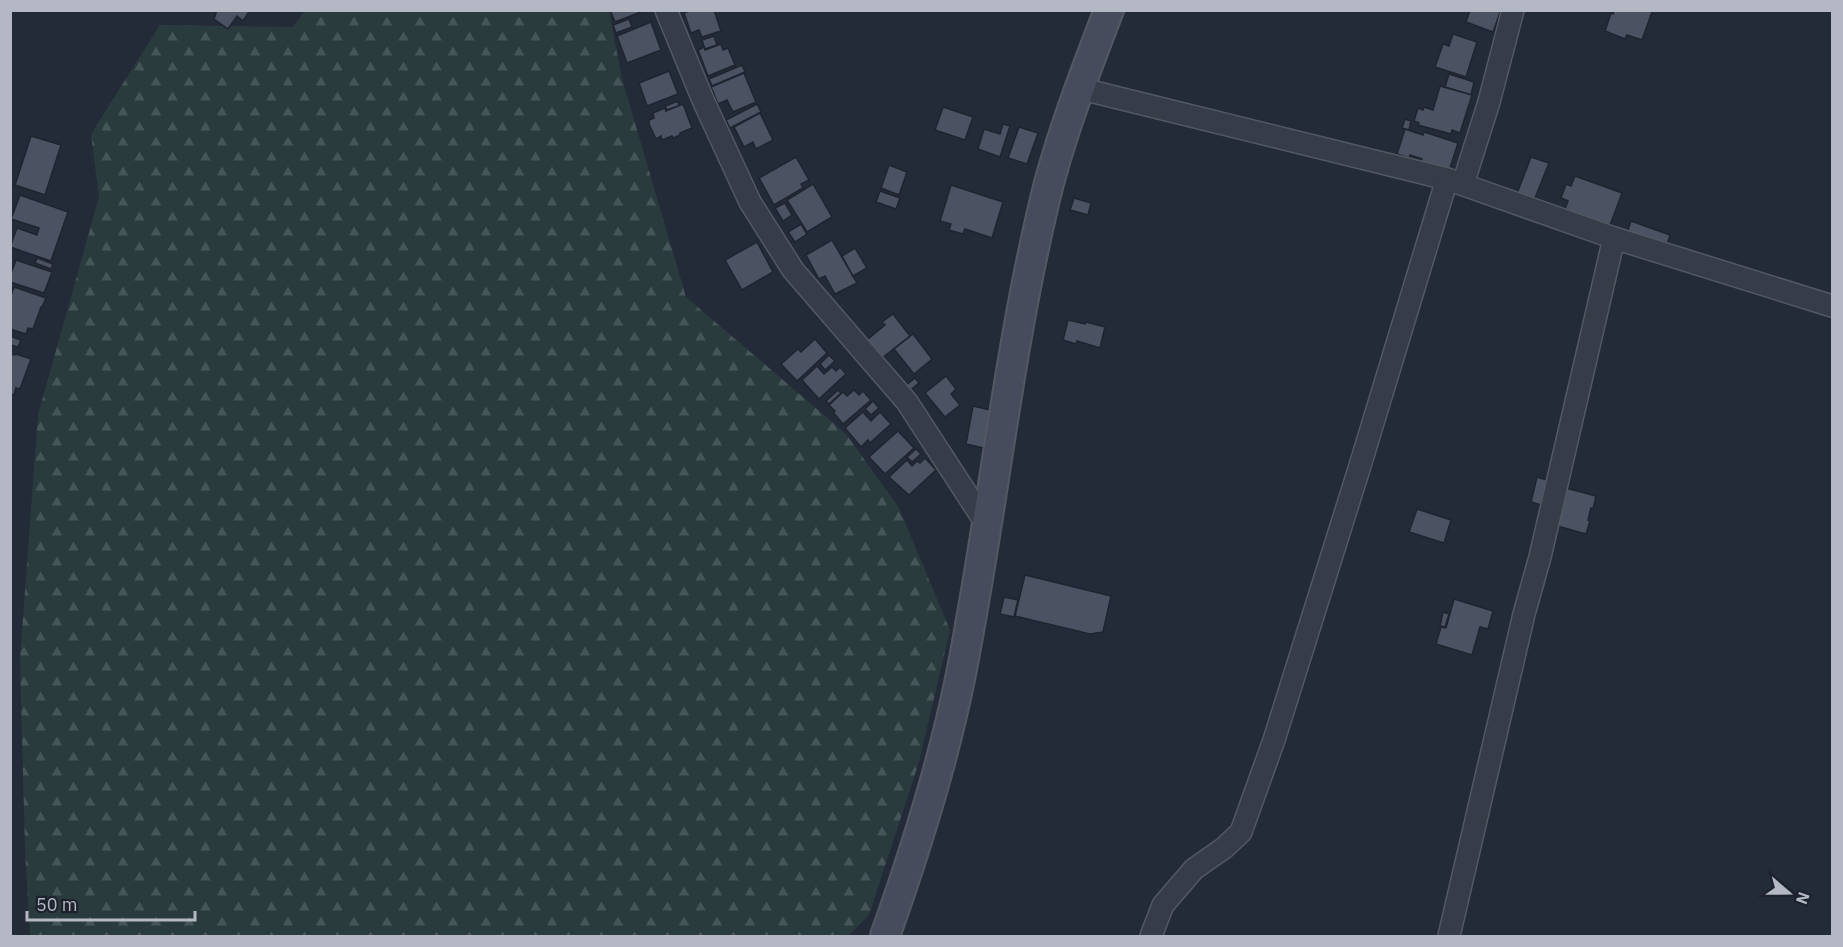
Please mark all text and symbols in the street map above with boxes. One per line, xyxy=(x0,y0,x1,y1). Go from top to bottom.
north arrow xyxy=(1759,863,1819,923)
scale bar xyxy=(27,884,195,922)
text: N xyxy=(1792,889,1814,907)
text: 50 m xyxy=(36,893,78,916)

